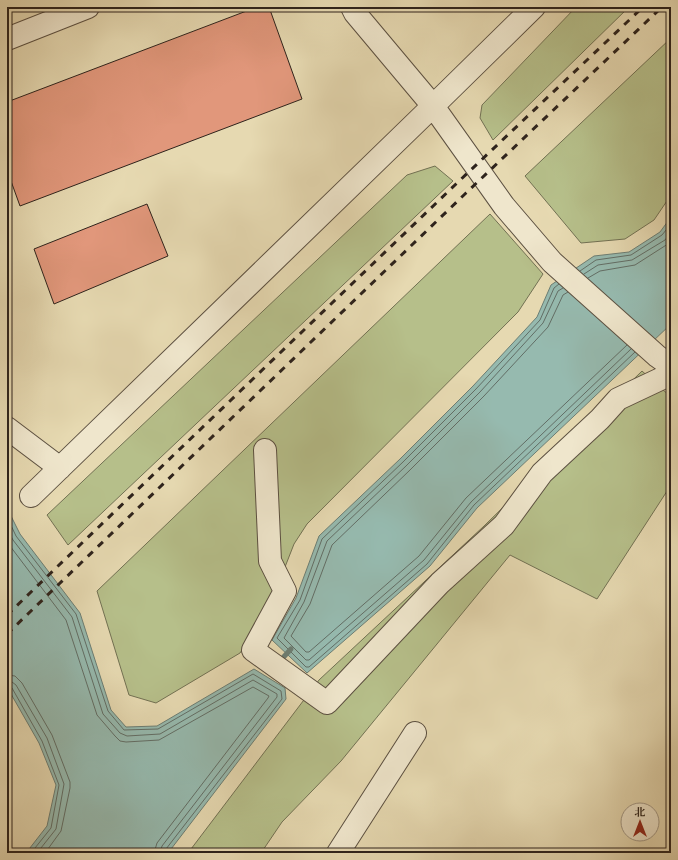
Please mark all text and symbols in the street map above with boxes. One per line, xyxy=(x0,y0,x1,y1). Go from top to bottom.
north arrow xyxy=(620,802,660,842)
text: 北 xyxy=(635,806,646,819)

